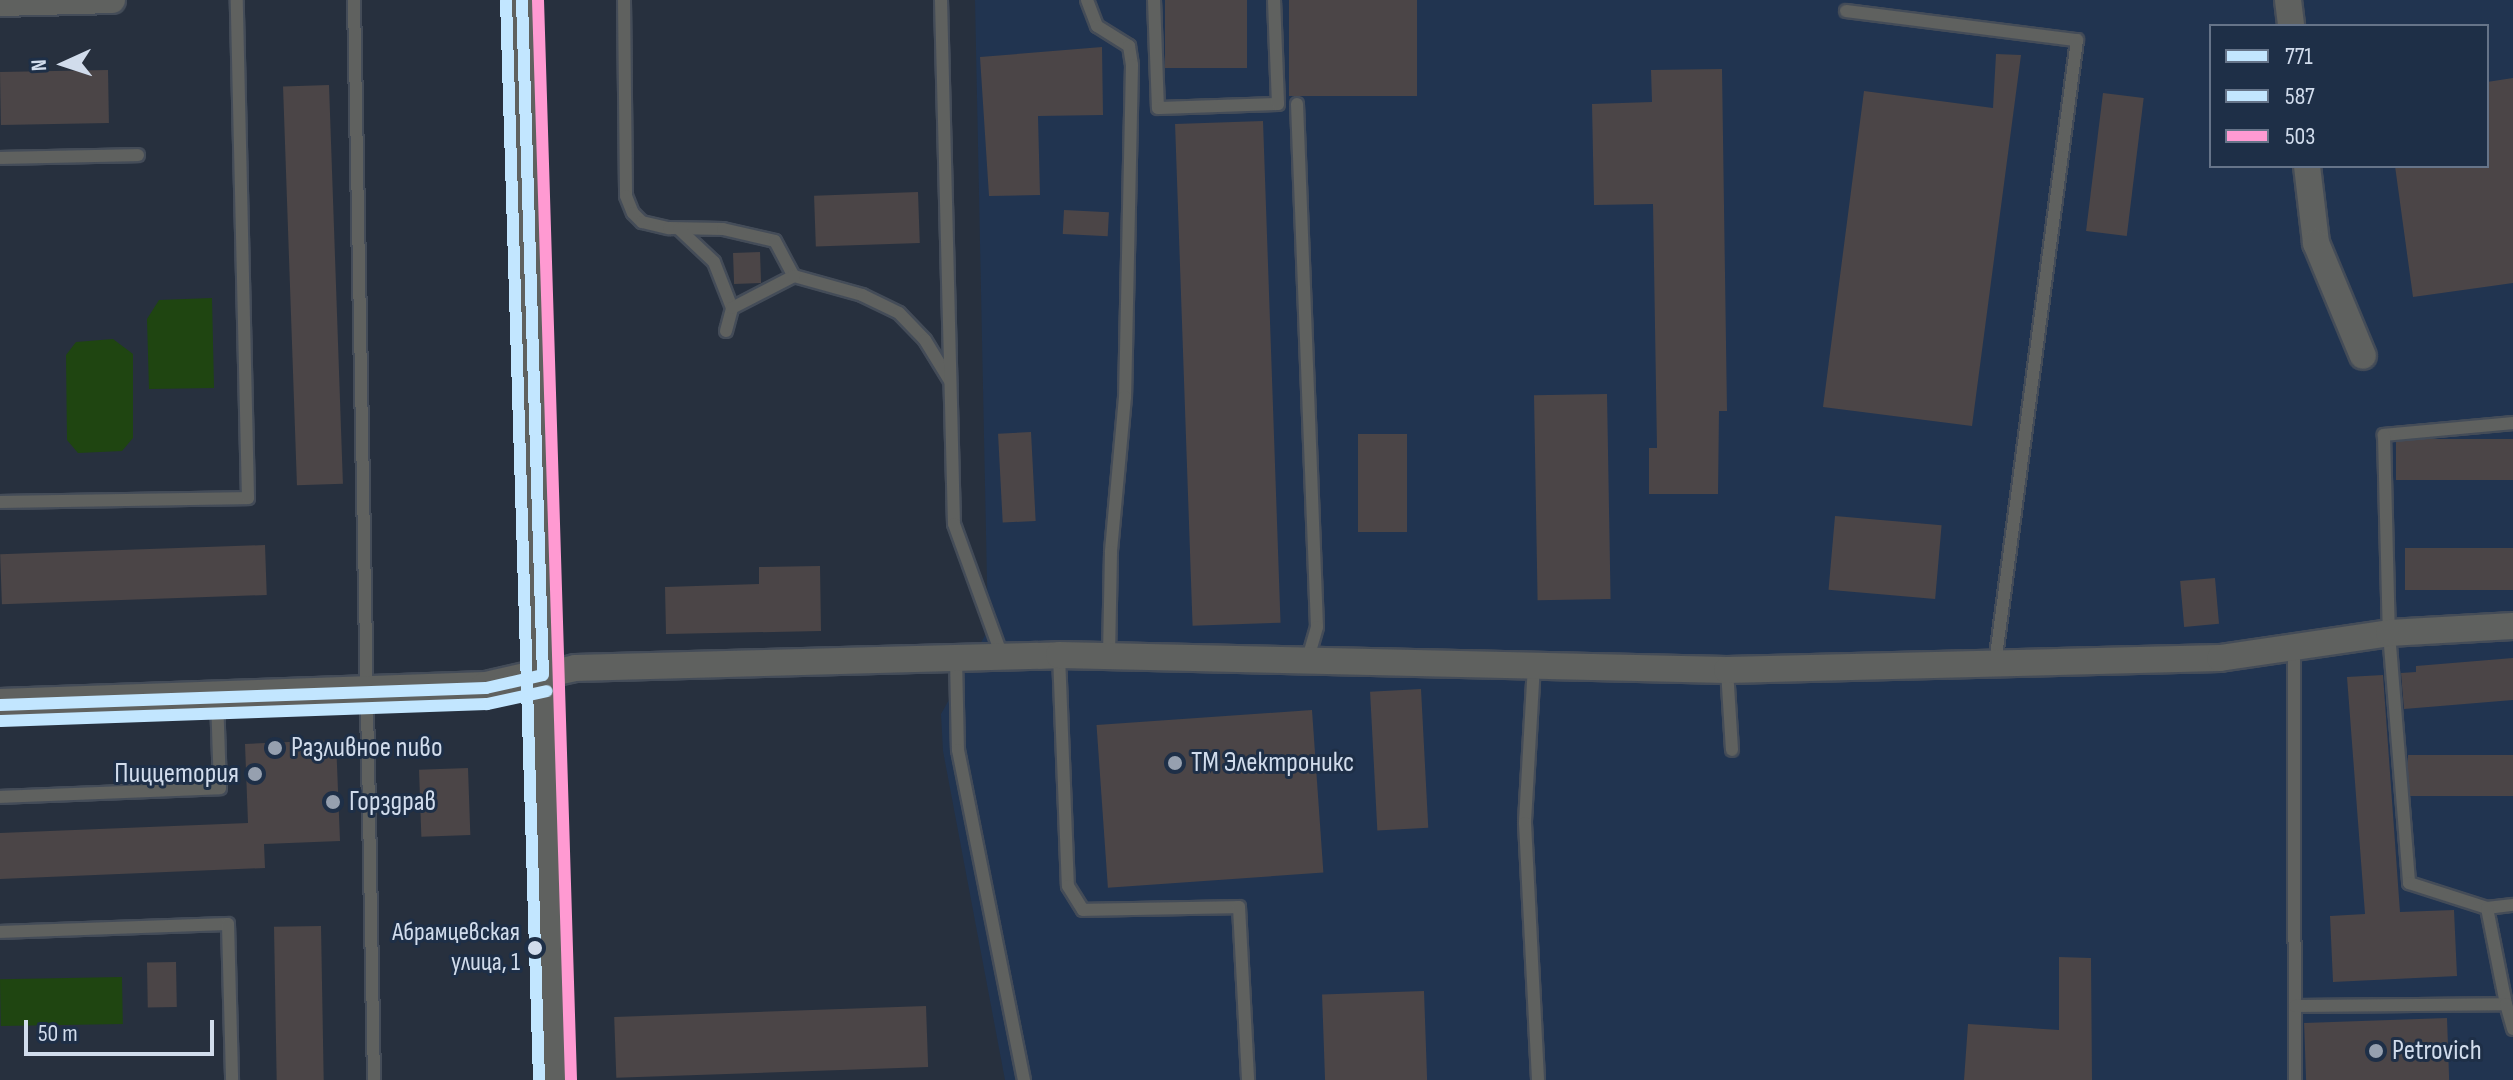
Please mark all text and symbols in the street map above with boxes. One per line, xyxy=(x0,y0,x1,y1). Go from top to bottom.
north arrow xyxy=(24,24,104,104)
legend xyxy=(2209,24,2489,168)
text: 771 xyxy=(2285,42,2313,71)
text: N xyxy=(26,59,53,72)
text: 587 xyxy=(2285,82,2315,111)
text: 503 xyxy=(2285,122,2315,151)
place label: Разливное пиво xyxy=(291,731,443,765)
marker: Разливное пиво xyxy=(266,739,284,757)
place label: ТМ Электроникс xyxy=(1191,746,1354,780)
marker: ТМ Электроникс xyxy=(1166,754,1184,772)
place label: Пиццетория xyxy=(114,757,239,791)
marker: Пиццетория xyxy=(246,765,264,783)
place label: Горздрав xyxy=(349,785,436,819)
marker: Горздрав xyxy=(324,793,342,811)
place label: Абрамцевская улица, 1 xyxy=(392,917,520,978)
marker: Абрамцевская улица, 1 xyxy=(527,940,543,956)
scale bar xyxy=(28,1004,218,1054)
text: 50 m xyxy=(38,1019,78,1048)
place label: Petrovich xyxy=(2392,1034,2482,1068)
marker: Petrovich xyxy=(2367,1042,2385,1060)

